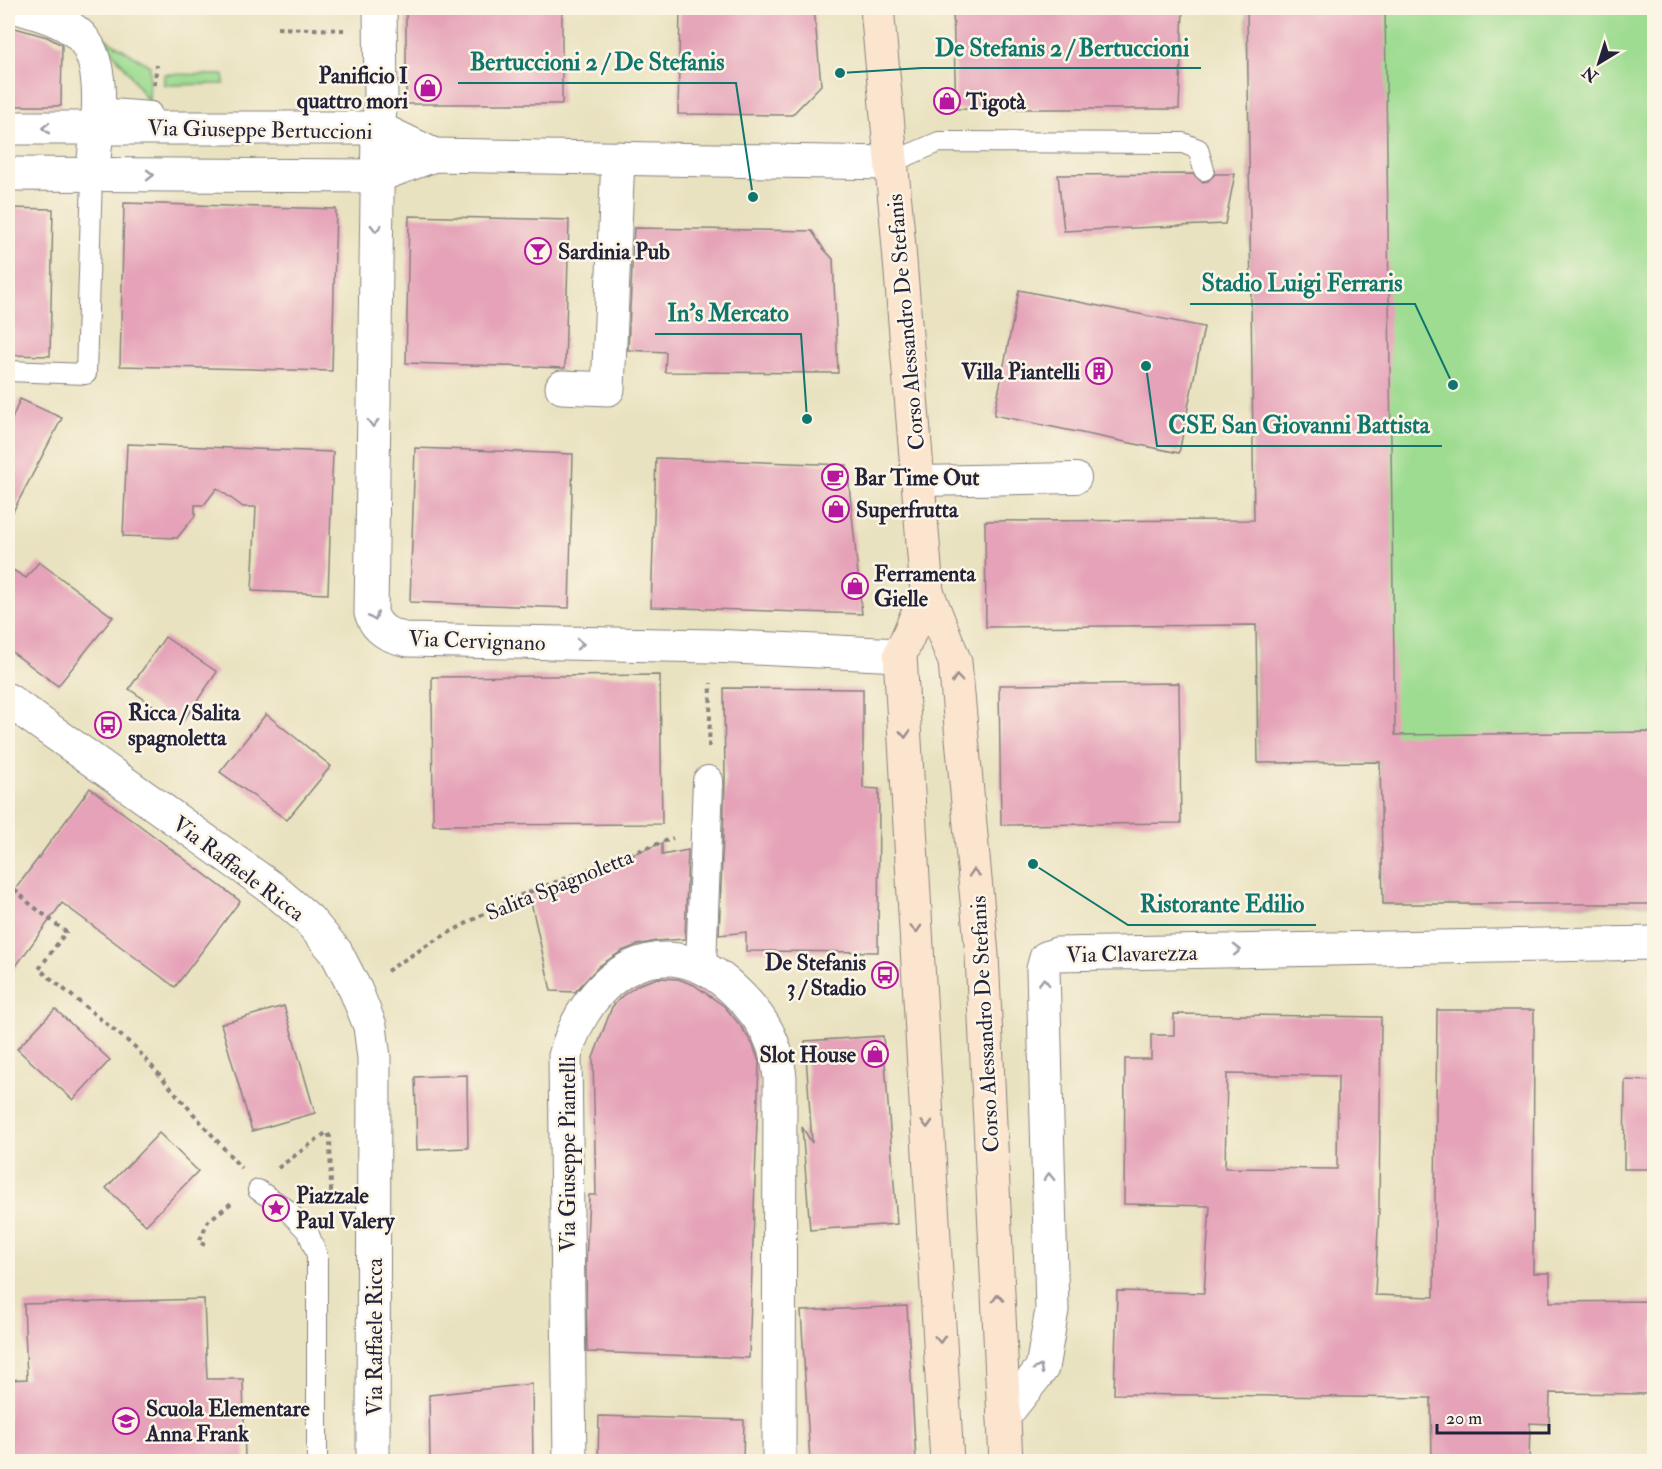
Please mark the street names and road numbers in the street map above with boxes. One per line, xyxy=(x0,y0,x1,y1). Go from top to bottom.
street label: Via Giuseppe Bertuccioni xyxy=(147,114,373,147)
street label: Corso Alessandro De Stefanis xyxy=(881,193,931,451)
street label: Via Cervignano xyxy=(408,625,546,657)
street label: Via Raffaele Ricca xyxy=(167,810,311,928)
street label: Salita Spagnoletta xyxy=(482,842,638,928)
street label: Corso Alessandro De Stefanis xyxy=(964,895,1006,1153)
street label: Via Clavarezza xyxy=(1066,939,1199,969)
street label: Via Giuseppe Piantelli xyxy=(554,1056,583,1252)
street label: Via Raffaele Ricca xyxy=(361,1257,389,1416)

